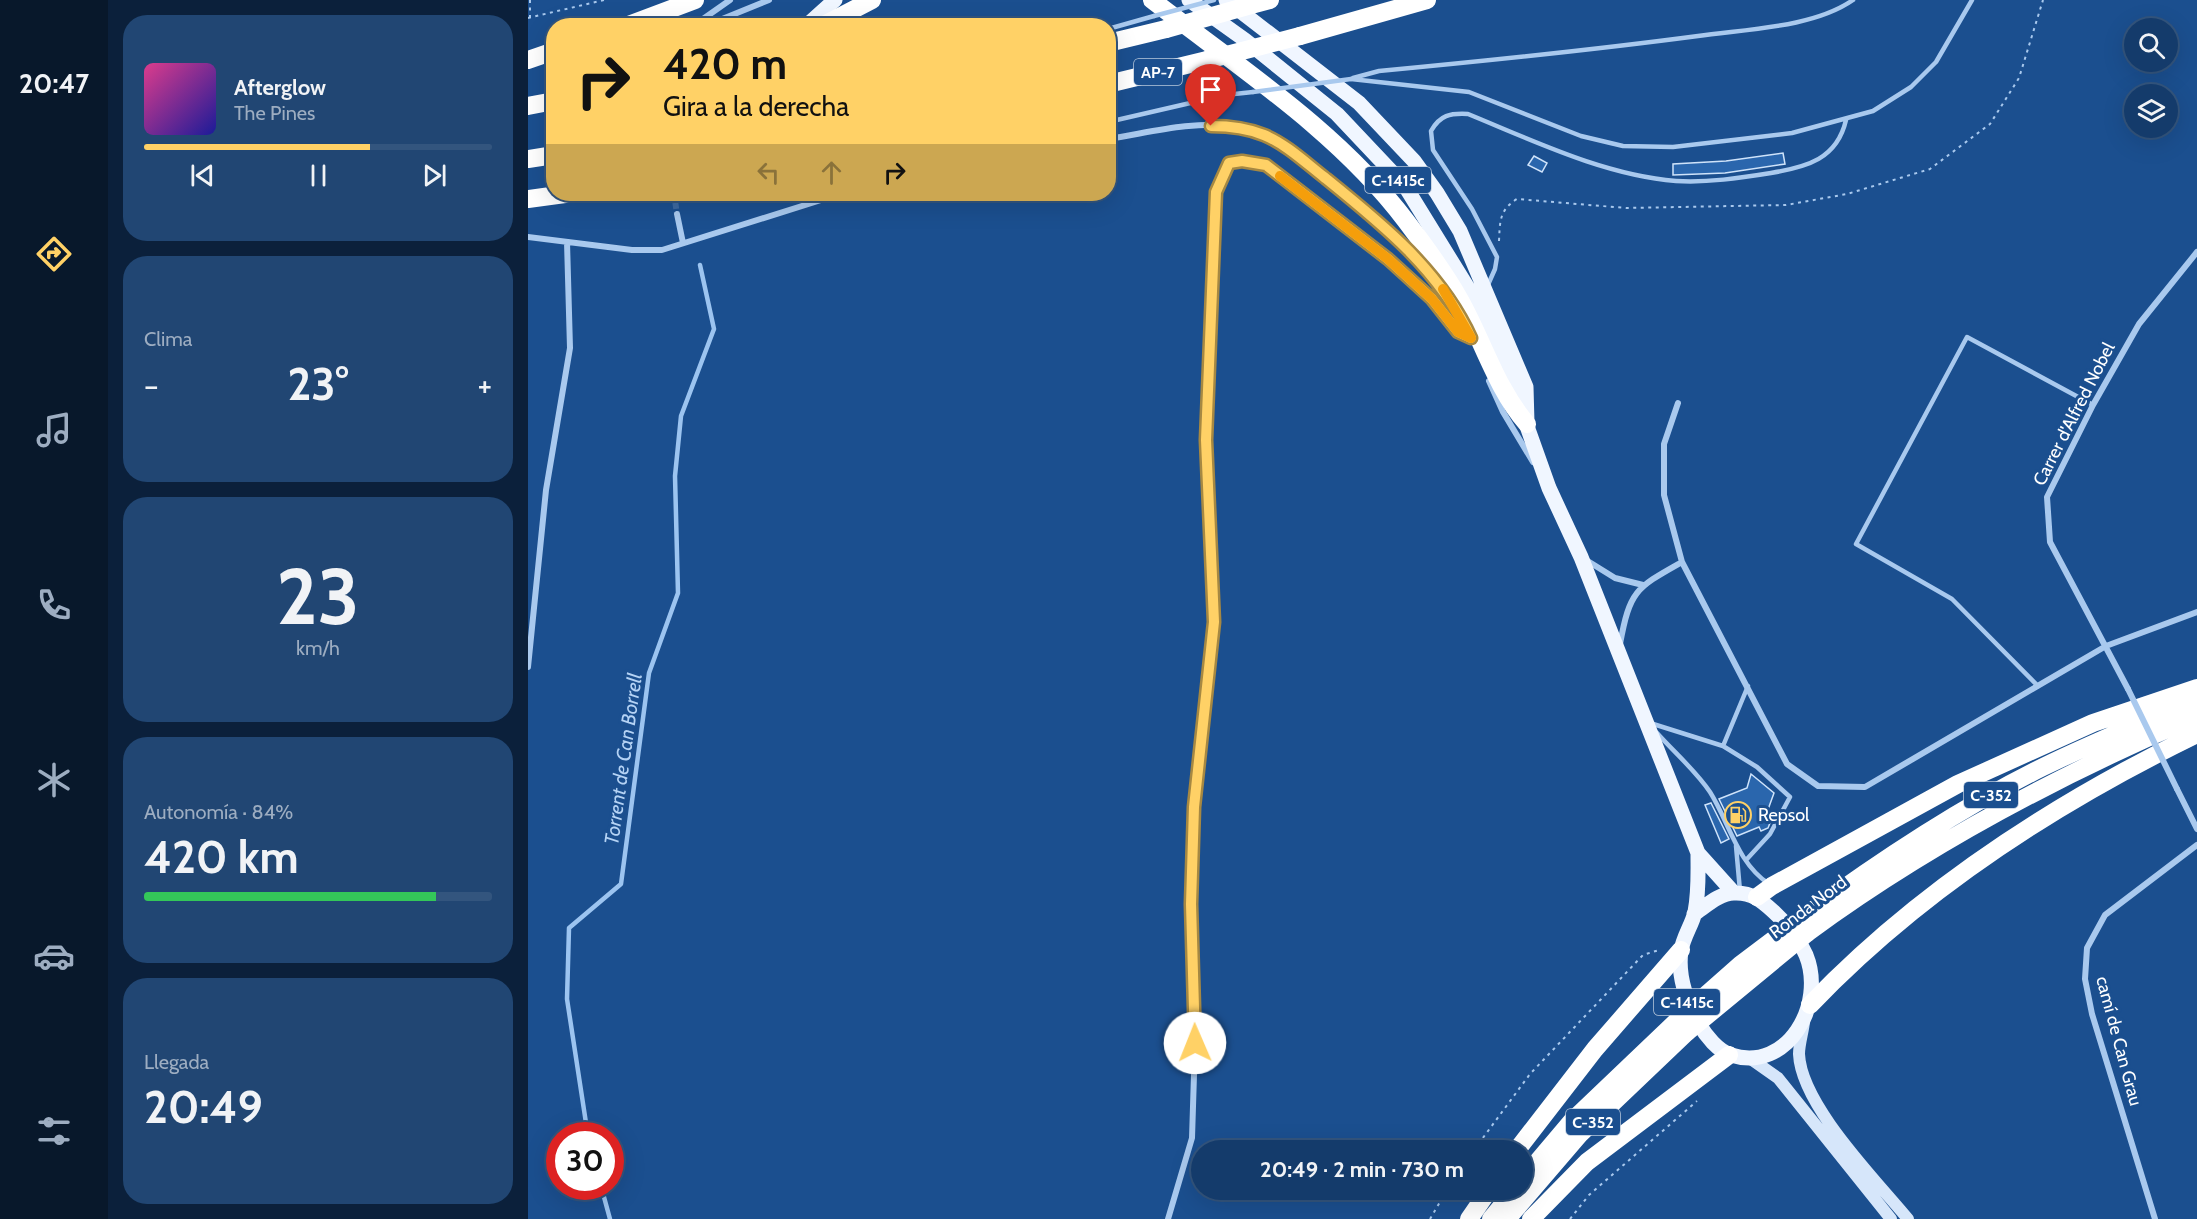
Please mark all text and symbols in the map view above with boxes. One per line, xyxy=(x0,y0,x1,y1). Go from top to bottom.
map controls xyxy=(2124,18,2178,138)
button: search xyxy=(2124,18,2178,72)
text: 420 m xyxy=(663,38,787,90)
icon: right xyxy=(564,42,642,120)
road number: AP-7 xyxy=(1134,59,1182,85)
pin xyxy=(1185,64,1236,126)
text: 20:47 xyxy=(19,67,89,100)
icon: arrive xyxy=(1194,73,1227,106)
text: Afterglow xyxy=(234,74,326,101)
button: layers xyxy=(2124,84,2178,138)
text: Gira a la derecha xyxy=(663,90,849,123)
text: The Pines xyxy=(234,101,315,125)
icon: left xyxy=(752,156,785,189)
icon: ahead xyxy=(815,156,848,189)
icon: right xyxy=(878,156,911,189)
icon: previous xyxy=(186,159,219,192)
icon: pause xyxy=(302,159,335,192)
icon: next xyxy=(418,159,451,192)
road number: C-1415c xyxy=(1365,167,1431,193)
icon: directions xyxy=(33,233,75,275)
text: Clima xyxy=(144,327,192,351)
street label: Carrer d'Alfred Nobel xyxy=(2028,338,2120,489)
text: 23° xyxy=(287,357,349,411)
text: − xyxy=(144,365,159,405)
text: + xyxy=(477,365,492,405)
icon: music xyxy=(33,409,75,451)
text: 23 xyxy=(276,549,360,644)
icon: phone xyxy=(33,584,75,626)
text: km/h xyxy=(296,636,340,660)
water label: Torrent de Can Borrell xyxy=(599,671,647,846)
icon: climate xyxy=(33,759,75,801)
road number: C-352 xyxy=(1964,782,2018,808)
text: Autonomía · 84% xyxy=(144,800,293,824)
fuel station icon: Repsol xyxy=(1723,800,1753,830)
place label: Repsol xyxy=(1758,804,1810,826)
text: 420 km xyxy=(144,830,299,884)
street label: Ronda Nord xyxy=(1765,871,1851,943)
icon: car xyxy=(33,935,75,977)
street label: camí de Can Grau xyxy=(2091,974,2147,1108)
road number: C-1415c xyxy=(1654,989,1720,1015)
position arrow xyxy=(1163,1011,1227,1075)
text: Llegada xyxy=(144,1050,209,1074)
text: 20:49 xyxy=(144,1080,263,1134)
road number: C-352 xyxy=(1566,1109,1620,1135)
icon: filters xyxy=(33,1110,75,1152)
speed limit sign: 30 xyxy=(546,1122,624,1200)
text: 20:49 · 2 min · 730 m xyxy=(1260,1156,1464,1183)

